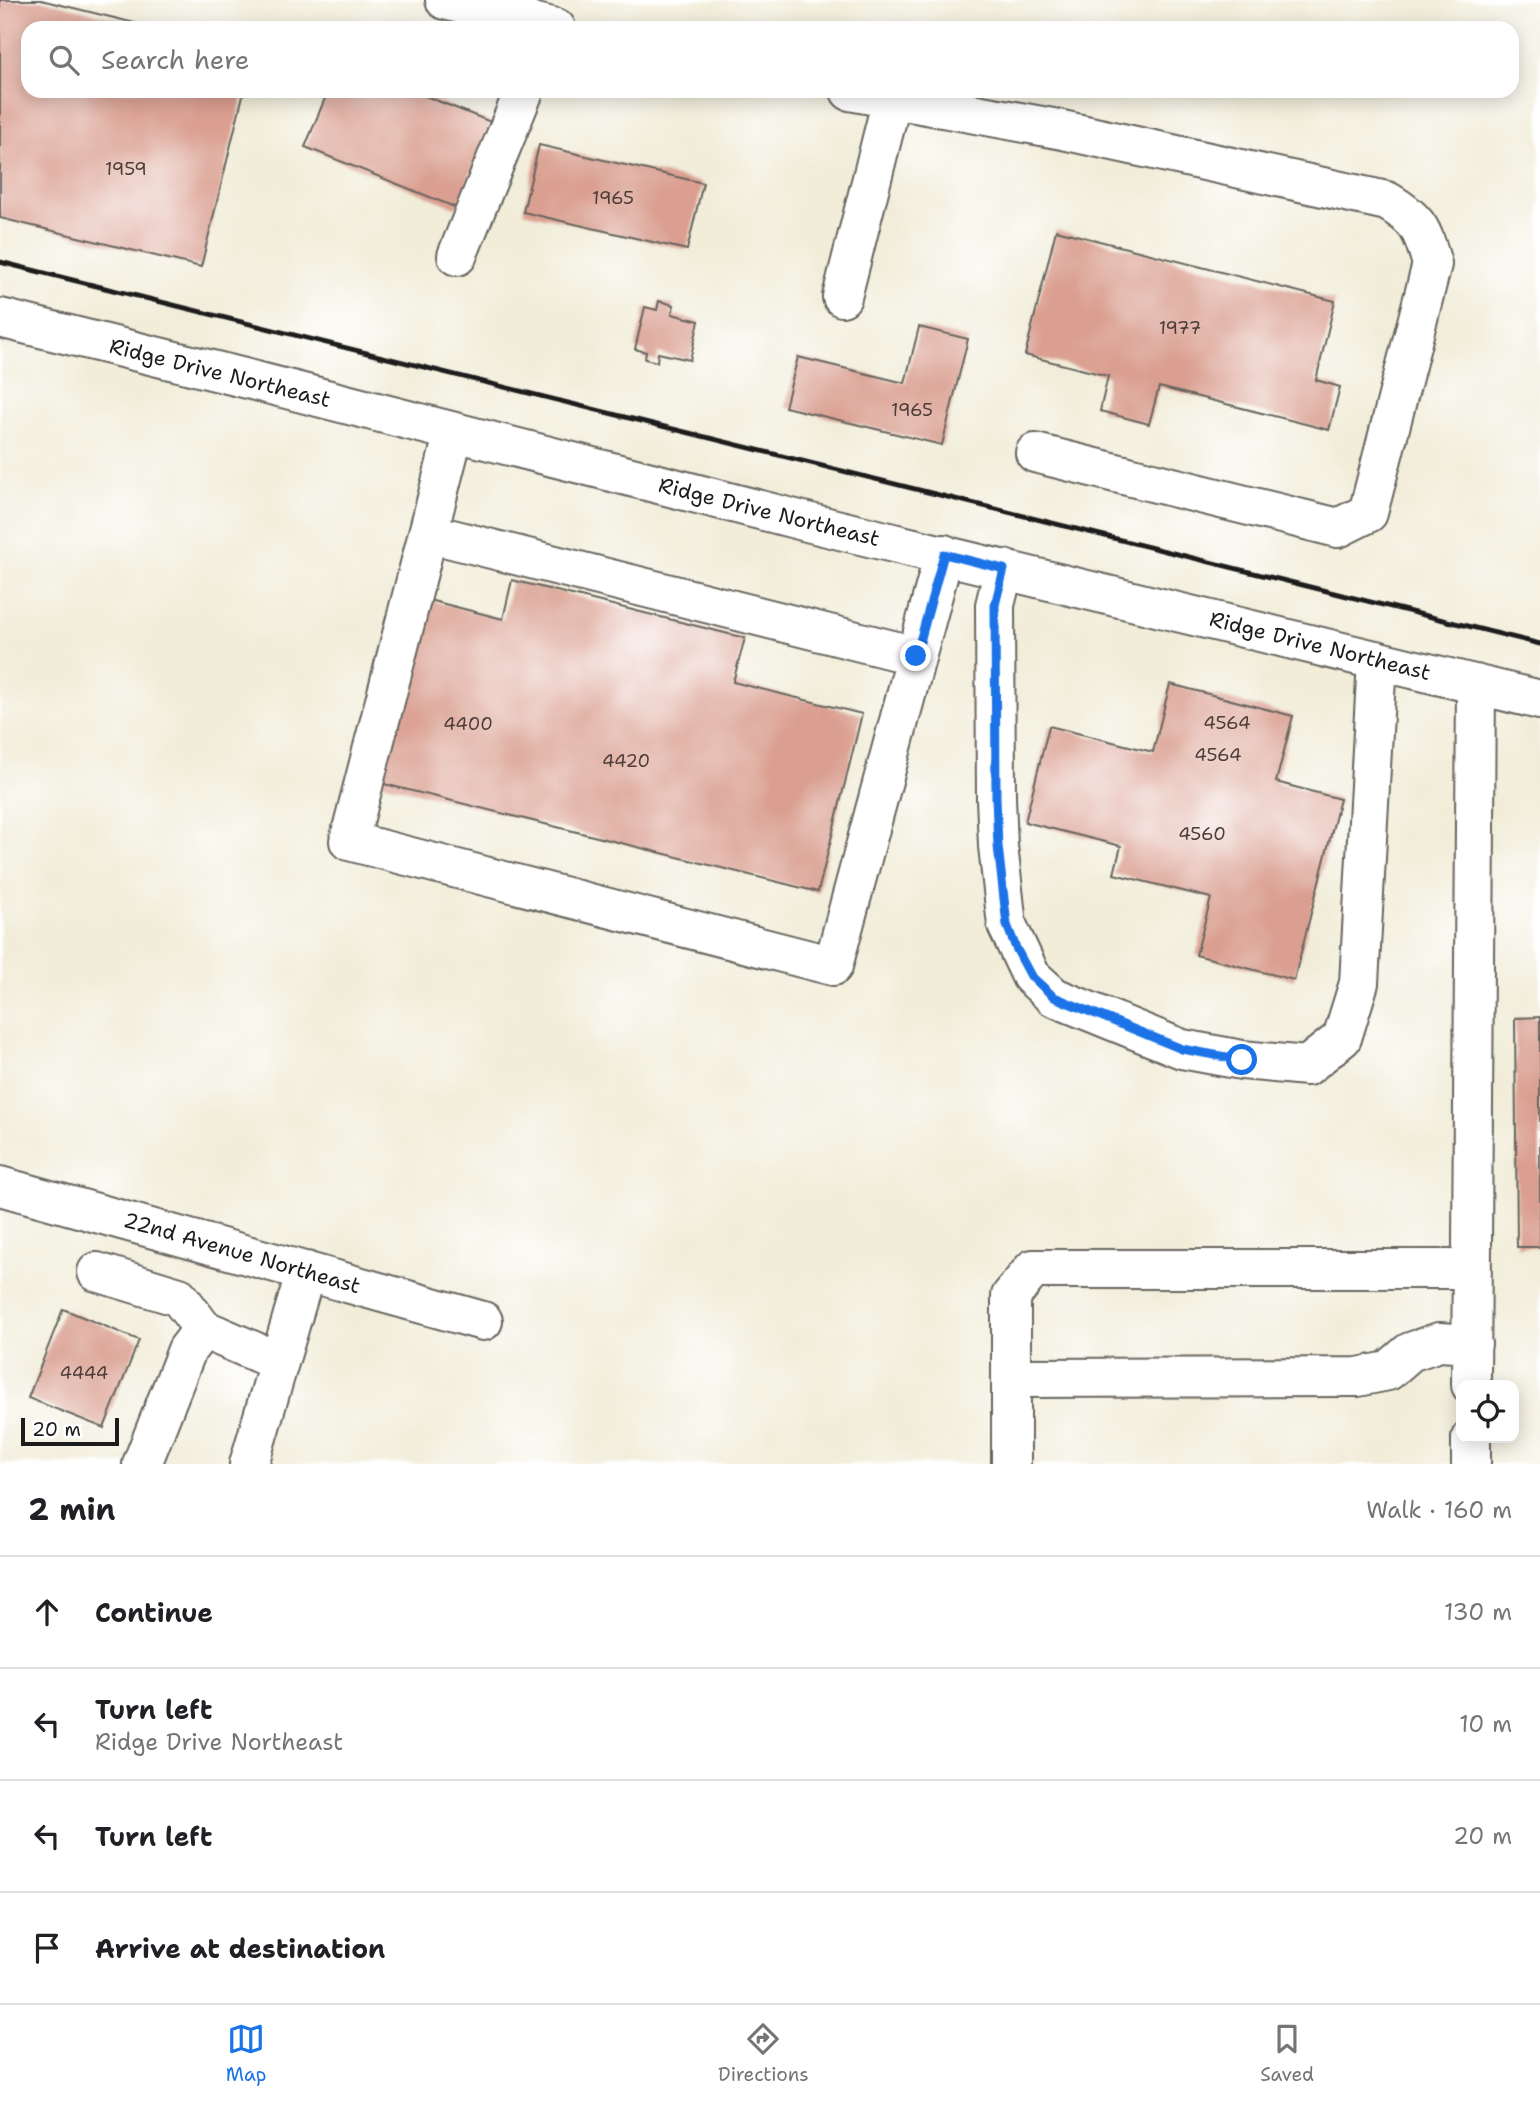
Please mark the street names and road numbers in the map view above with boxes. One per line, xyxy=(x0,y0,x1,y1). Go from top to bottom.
street label: Ridge Drive Northeast xyxy=(107,332,333,414)
street label: Ridge Drive Northeast xyxy=(656,471,882,553)
street label: Ridge Drive Northeast xyxy=(1207,605,1433,687)
street label: 22nd Avenue Northeast xyxy=(120,1206,364,1300)

